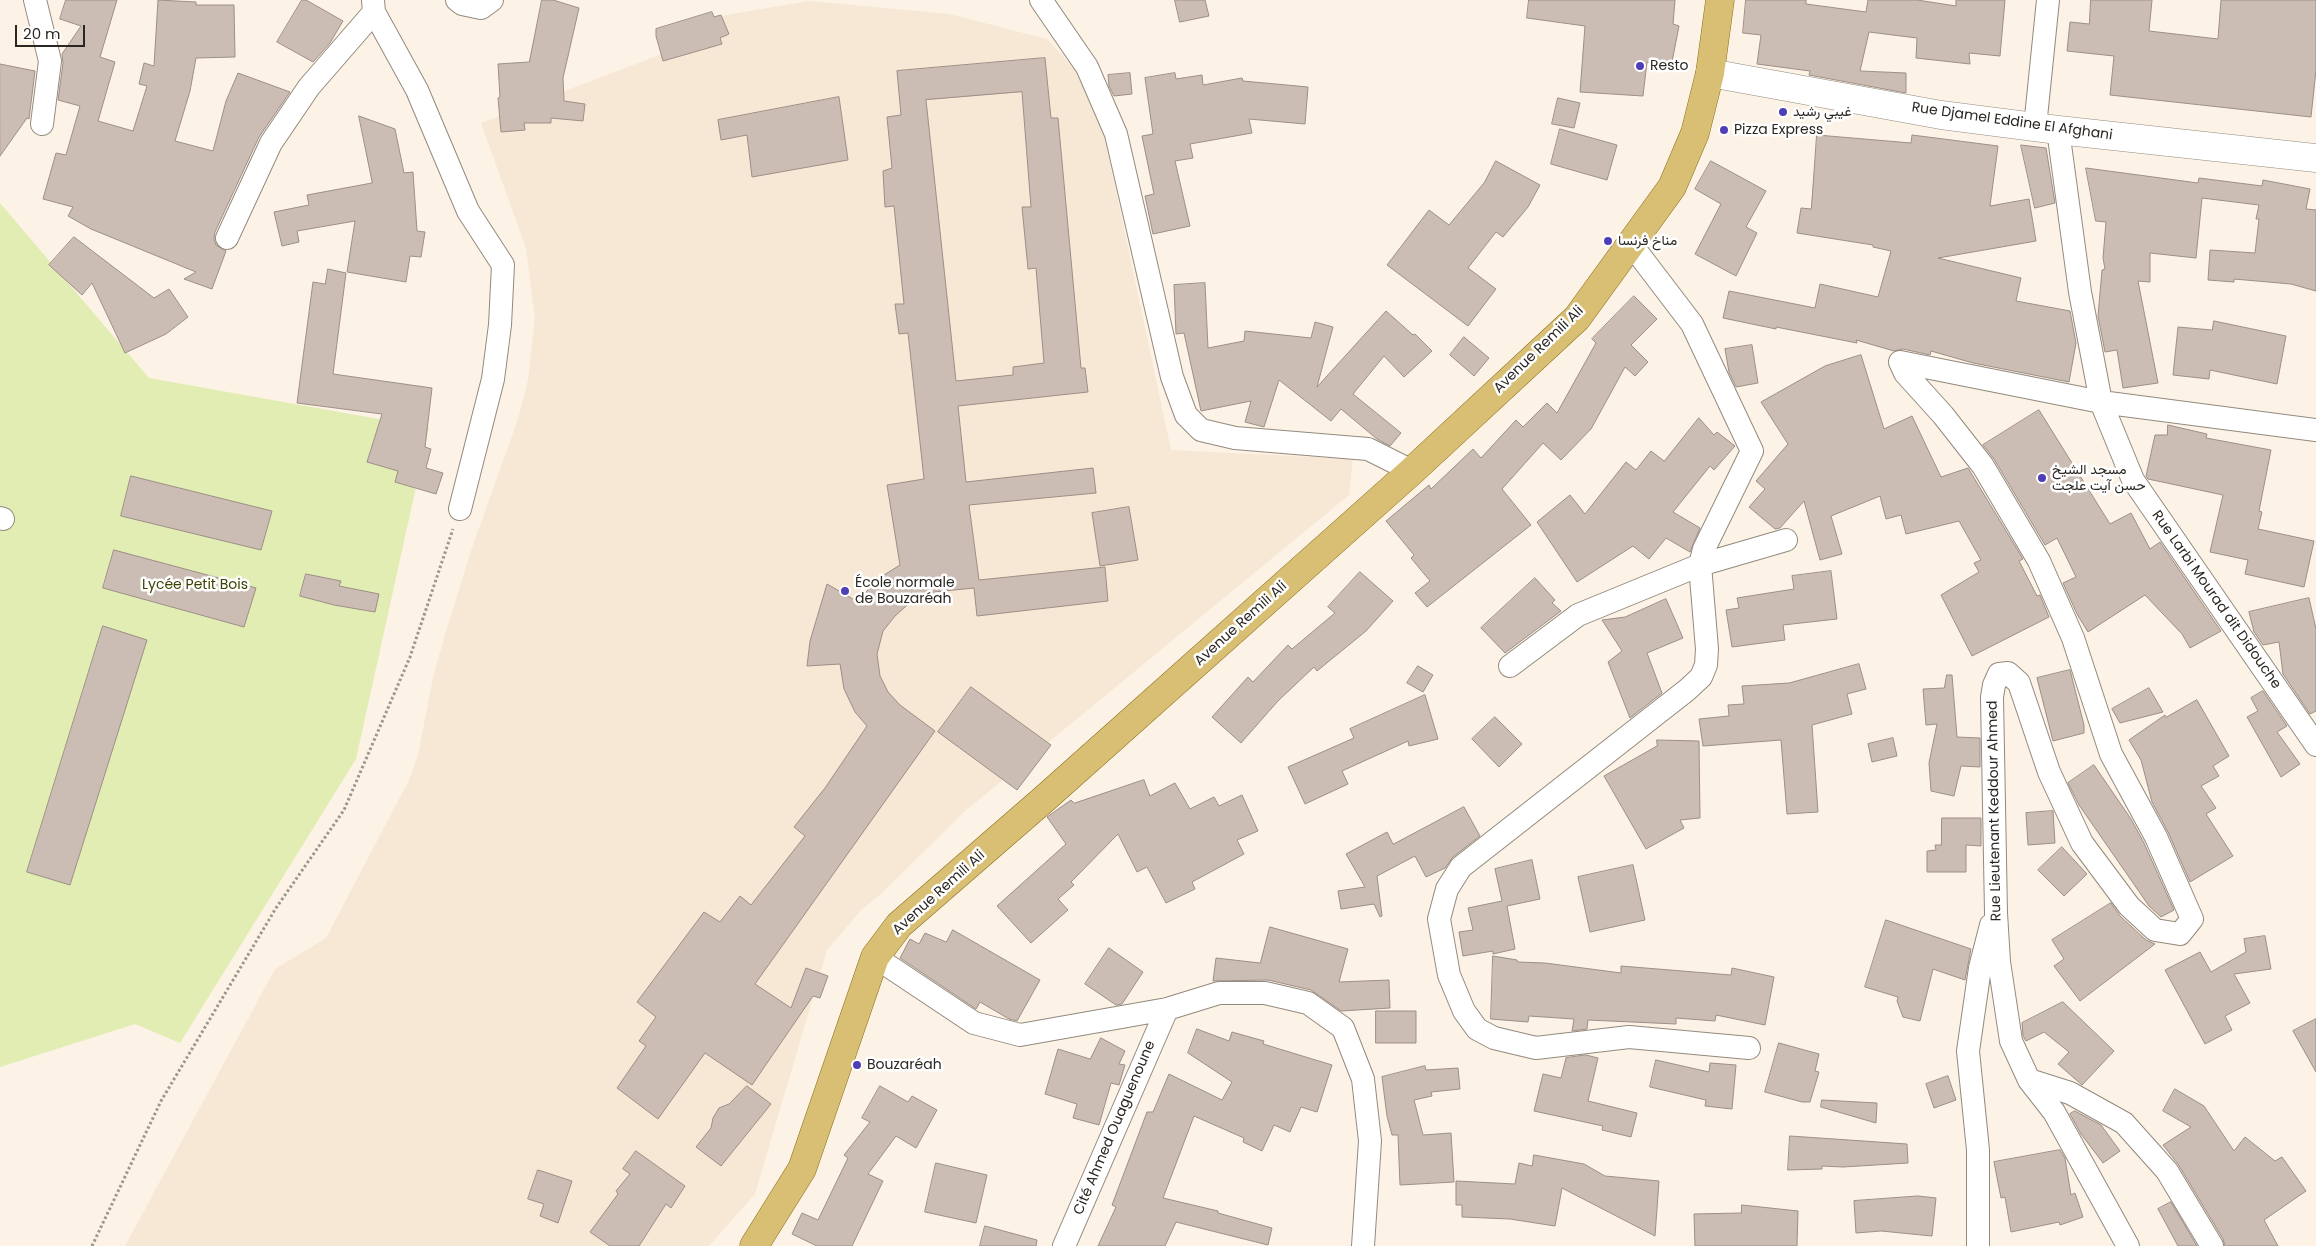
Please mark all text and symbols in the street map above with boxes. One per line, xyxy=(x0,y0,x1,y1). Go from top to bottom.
scale bar xyxy=(18,15,88,47)
text: 20 m xyxy=(23,23,61,44)
place label: Resto xyxy=(1650,58,1689,74)
marker: Resto xyxy=(1634,60,1646,72)
street label: Rue Djamel Eddine El Afghani xyxy=(1910,100,2114,144)
place label: غيبي رشيد xyxy=(1793,104,1852,120)
marker: غيبي رشيد xyxy=(1777,106,1789,118)
place label: Pizza Express xyxy=(1734,122,1823,138)
marker: Pizza Express xyxy=(1718,124,1730,136)
place label: مناخ فرنسا xyxy=(1618,233,1677,249)
marker: مناخ فرنسا xyxy=(1602,235,1614,247)
street label: Avenue Remili Ali xyxy=(1491,303,1587,397)
place label: مسجد الشيخ حسن آيت علجت xyxy=(2052,462,2146,494)
marker: مسجد الشيخ حسن آيت علجت xyxy=(2036,472,2048,484)
street label: Rue Larbi Mourad dit Didouche xyxy=(2148,508,2284,692)
place label: École normale de Bouzaréah xyxy=(855,575,955,608)
park label: Lycée Petit Bois xyxy=(142,577,248,593)
street label: Avenue Remili Ali xyxy=(1191,578,1291,670)
marker: École normale de Bouzaréah xyxy=(839,585,851,597)
street label: Rue Lieutenant Keddour Ahmed xyxy=(1985,700,2005,922)
street label: Avenue Remili Ali xyxy=(889,847,989,939)
street label: Cité Ahmed Ouaguenoune xyxy=(1071,1038,1159,1218)
place label: Bouzaréah xyxy=(867,1057,942,1073)
marker: Bouzaréah xyxy=(851,1059,863,1071)

